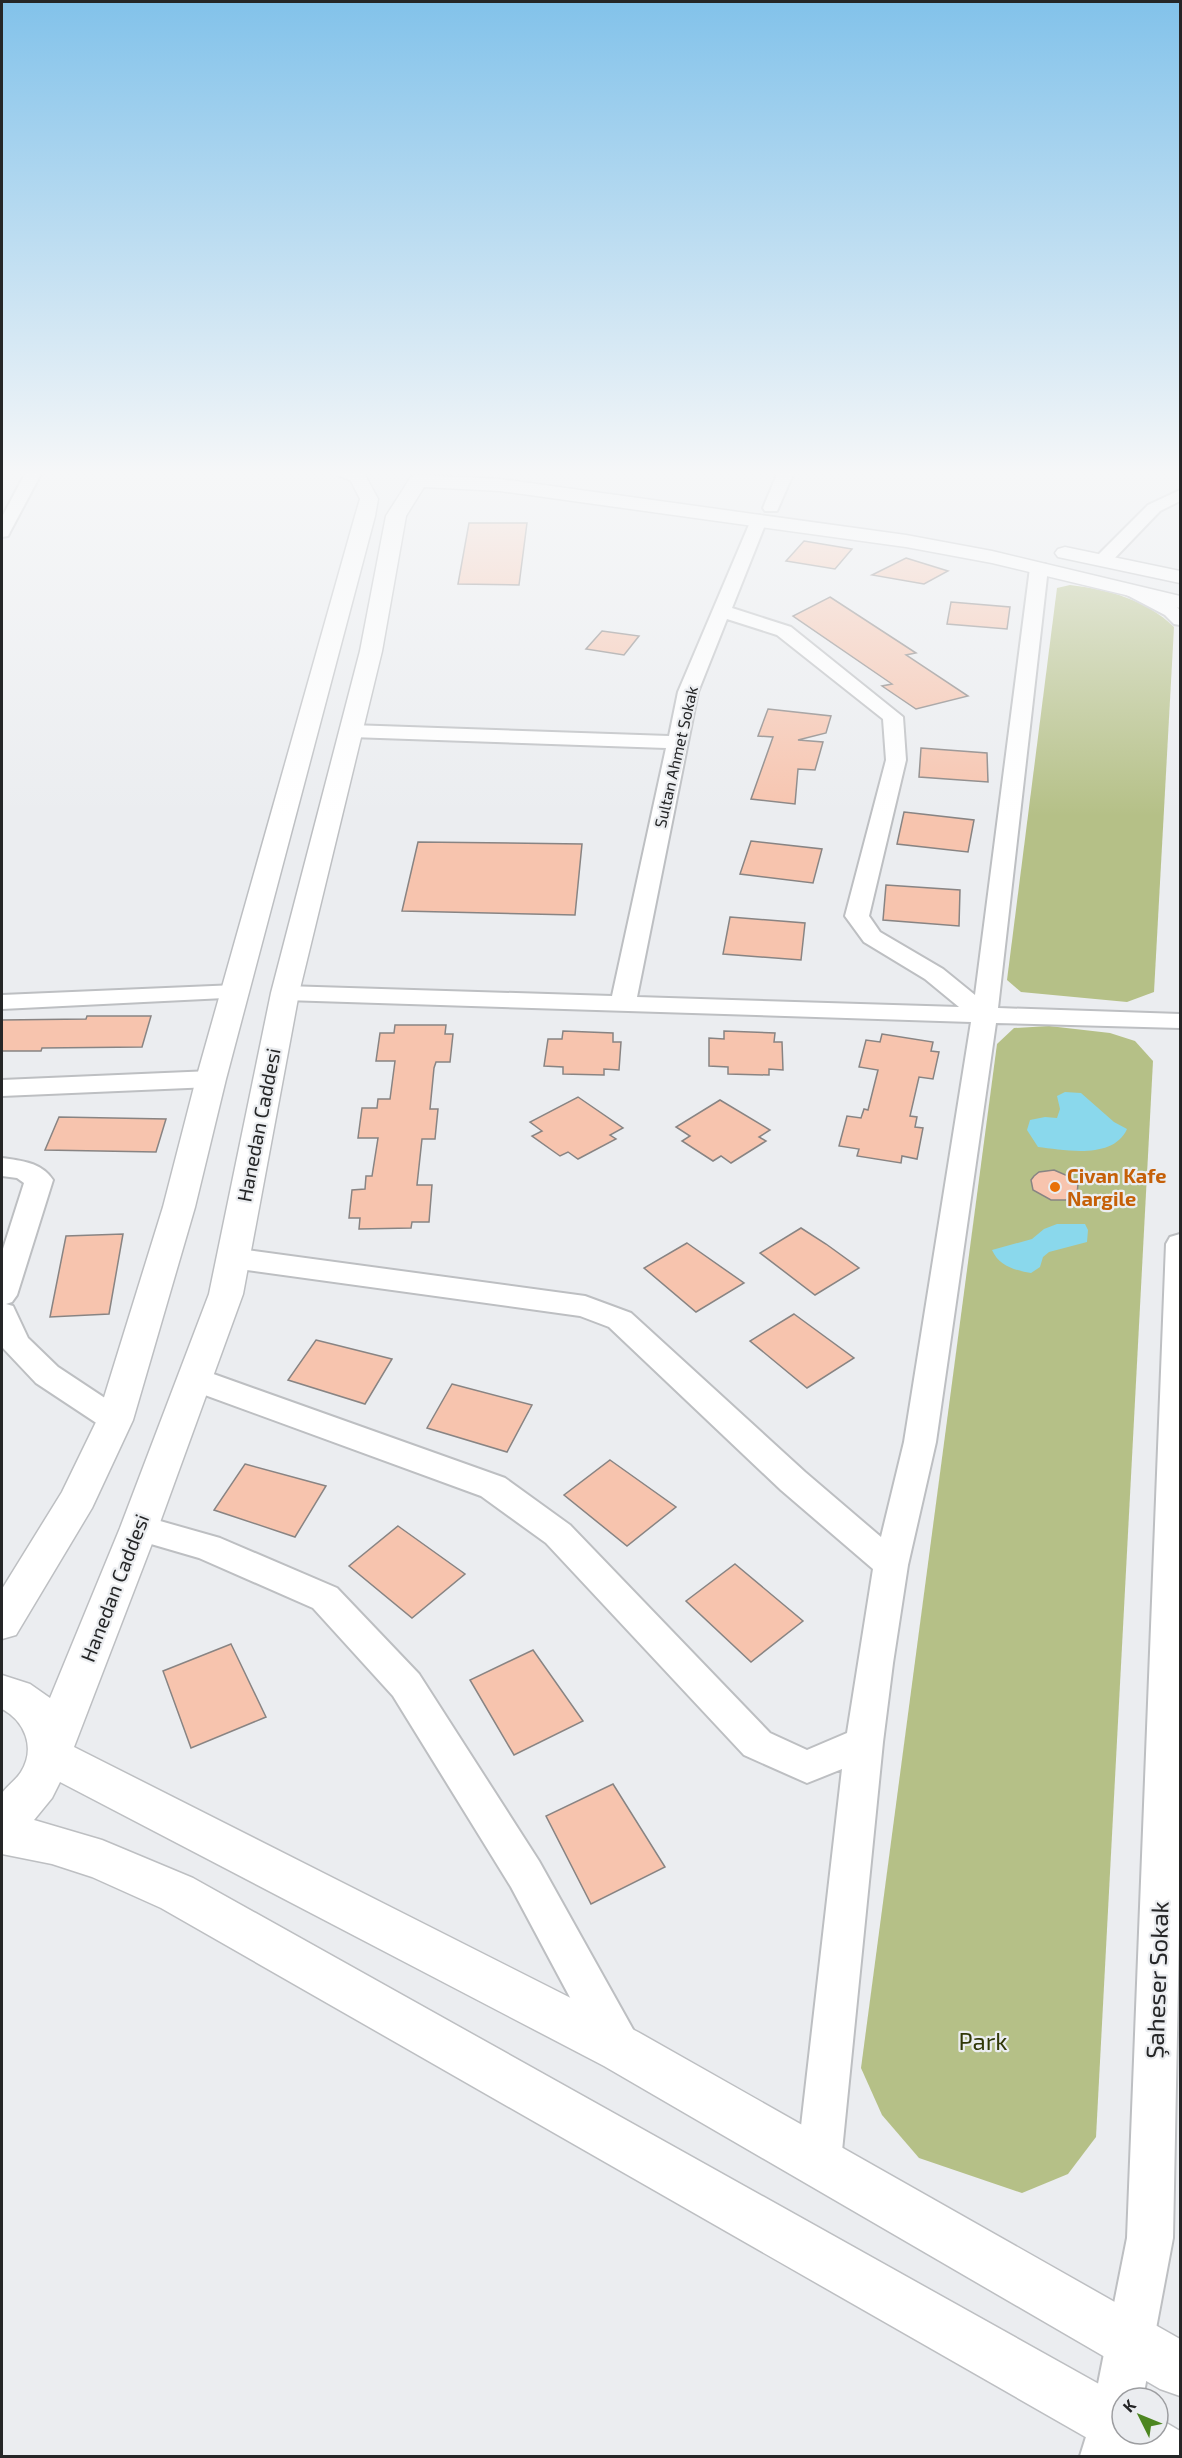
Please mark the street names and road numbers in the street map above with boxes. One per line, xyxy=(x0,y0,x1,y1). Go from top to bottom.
street label: Sultan Ahmet Sokak xyxy=(650,684,701,830)
street label: Hanedan Caddesi xyxy=(231,1046,285,1204)
street label: Hanedan Caddesi xyxy=(75,1510,153,1665)
street label: Şaheser Sokak xyxy=(1139,1901,1175,2059)

